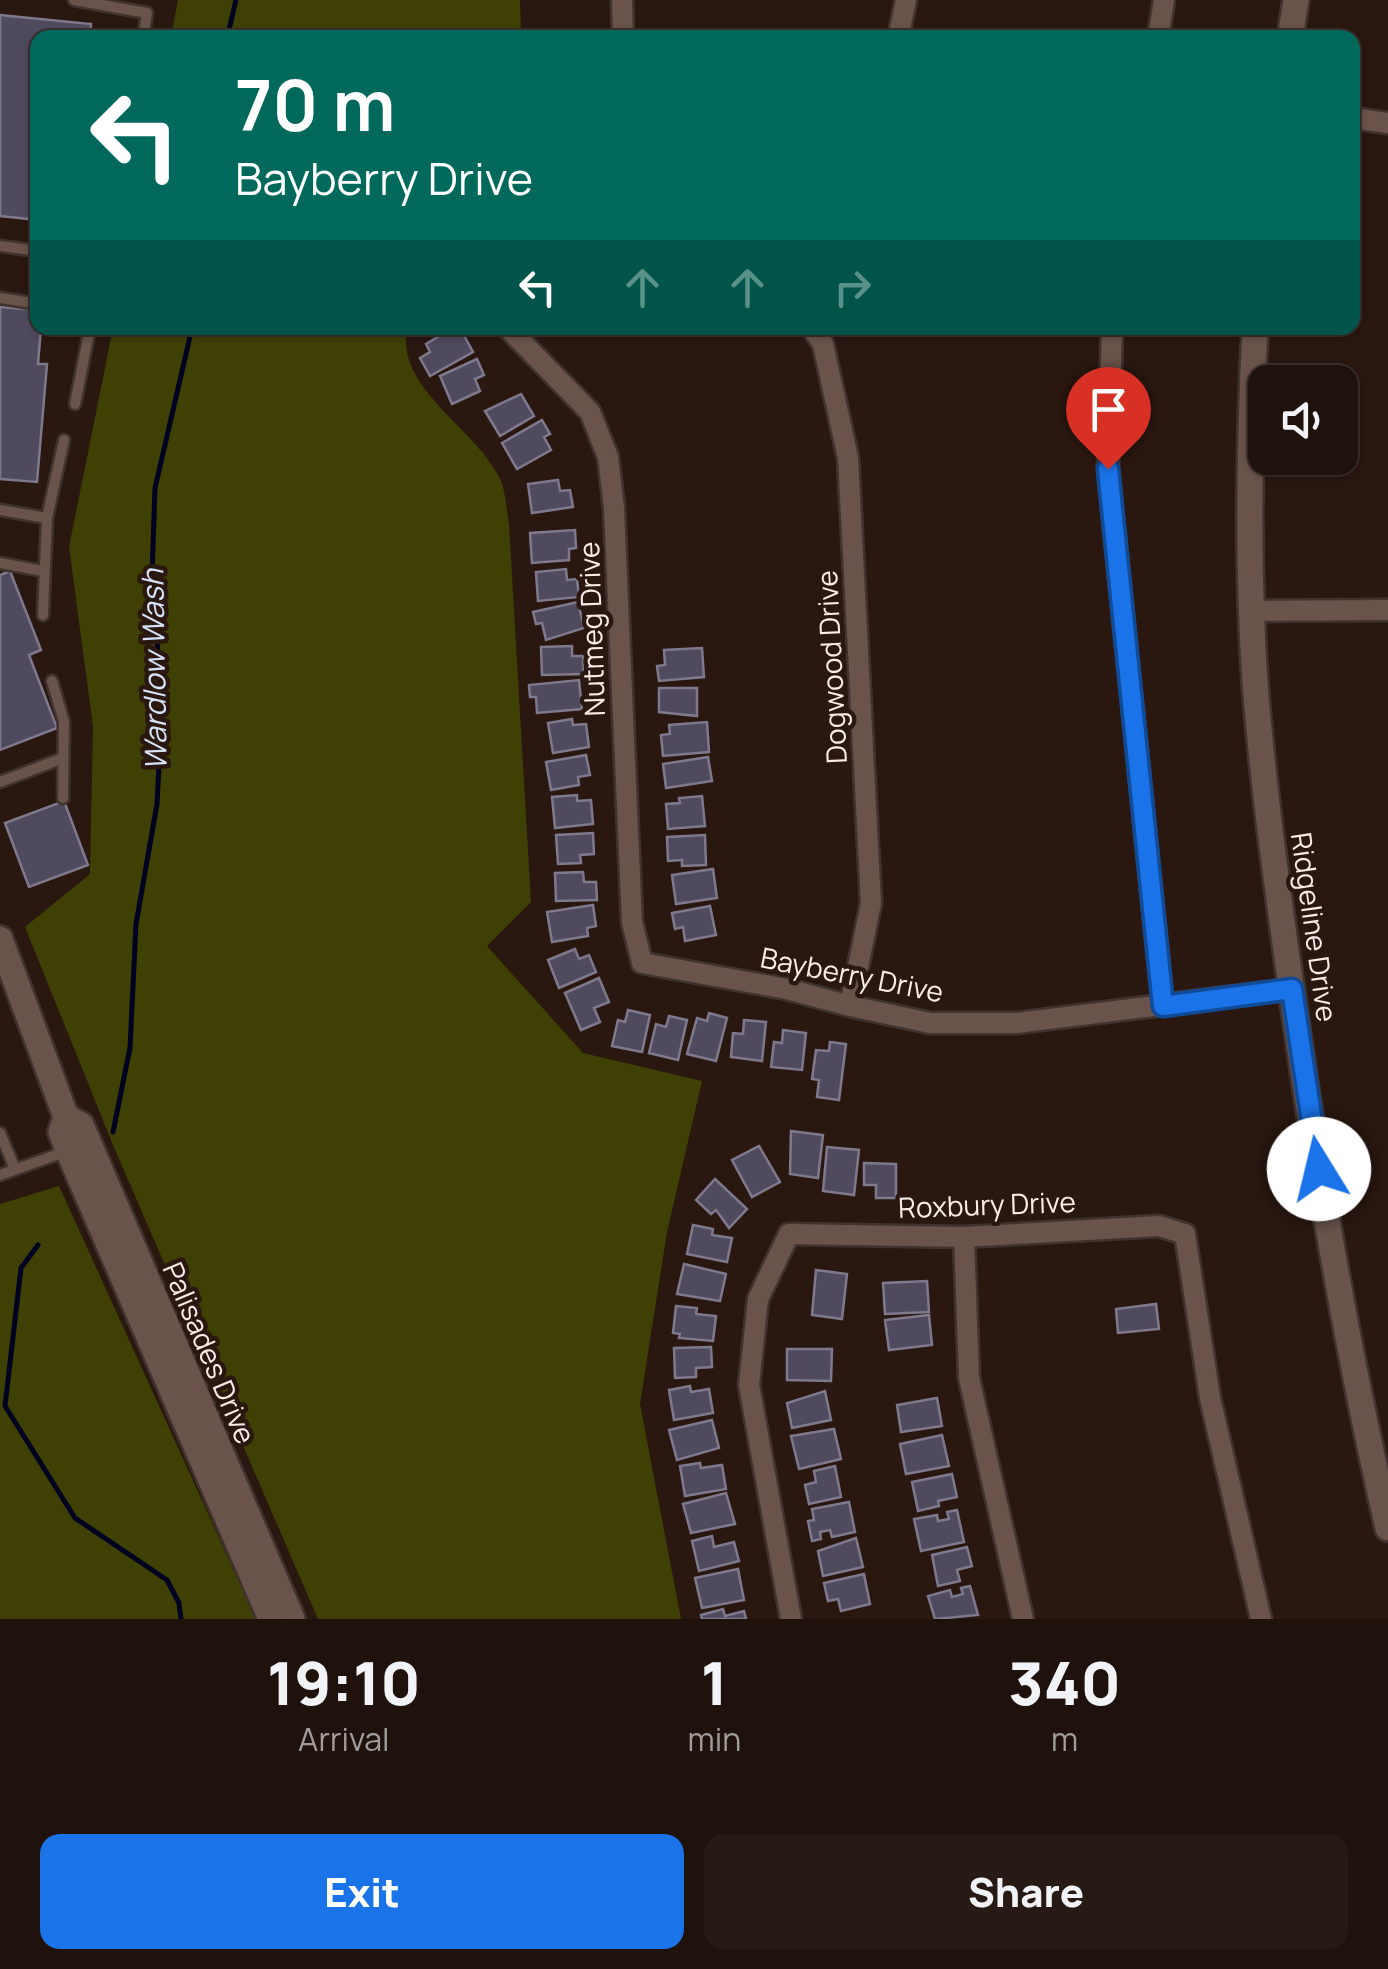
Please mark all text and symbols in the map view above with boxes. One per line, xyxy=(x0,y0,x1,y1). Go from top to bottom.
text: 70 m xyxy=(235,56,395,152)
icon: left xyxy=(70,70,200,200)
text: Bayberry Drive xyxy=(235,147,533,209)
icon: left xyxy=(510,260,565,315)
icon: ahead xyxy=(615,260,670,315)
icon: ahead xyxy=(720,260,775,315)
icon: right xyxy=(825,260,880,315)
map controls xyxy=(1248,365,1358,475)
button: sound xyxy=(1248,365,1358,475)
pin xyxy=(1066,367,1151,470)
icon: arrive xyxy=(1081,382,1136,437)
street label: Nutmeg Drive xyxy=(569,541,613,717)
water label: Wardlow Wash xyxy=(131,568,176,771)
street label: Dogwood Drive xyxy=(807,569,855,765)
street label: Ridgeline Drive xyxy=(1283,830,1347,1024)
street label: Bayberry Drive xyxy=(758,938,947,1010)
position arrow xyxy=(1267,1117,1371,1221)
street label: Roxbury Drive xyxy=(898,1182,1076,1226)
street label: Palisades Drive xyxy=(155,1256,265,1449)
text: 19:10 xyxy=(267,1641,421,1723)
text: 1 xyxy=(701,1641,728,1723)
text: 340 xyxy=(1008,1641,1121,1723)
text: Arrival xyxy=(298,1717,389,1761)
text: min xyxy=(688,1717,741,1761)
text: m xyxy=(1051,1717,1078,1761)
button: Exit xyxy=(40,1834,684,1949)
button: Share xyxy=(704,1834,1348,1949)

